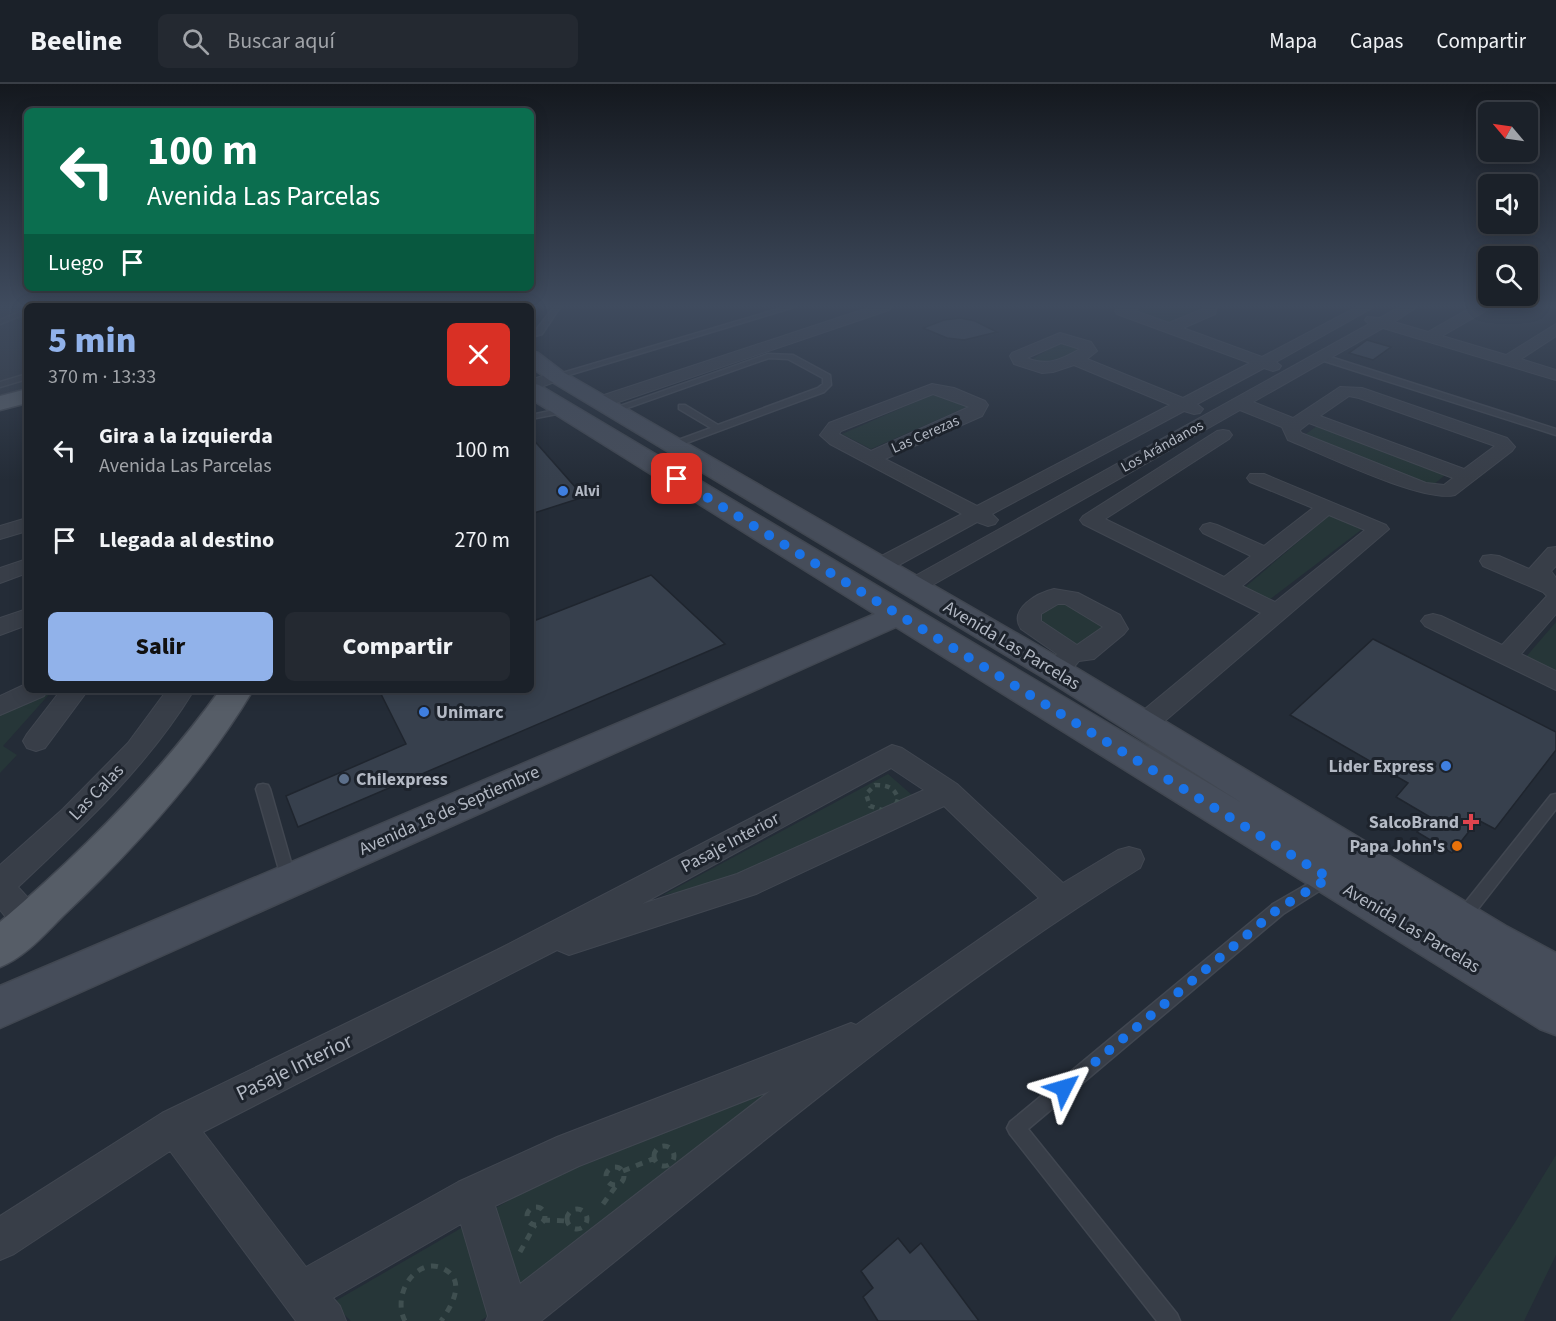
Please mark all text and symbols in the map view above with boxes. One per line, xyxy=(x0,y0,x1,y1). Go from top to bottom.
search box xyxy=(158,14,578,68)
text: Beeline xyxy=(30,21,122,61)
icon: search xyxy=(179,25,212,58)
text: Buscar aquí xyxy=(227,25,335,57)
text: Mapa xyxy=(1269,26,1317,56)
text: Capas xyxy=(1350,26,1403,56)
text: Compartir xyxy=(1436,26,1526,56)
north arrow xyxy=(1478,102,1538,162)
map controls xyxy=(1478,102,1538,306)
text: 100 m xyxy=(147,121,258,181)
icon: left xyxy=(48,132,126,210)
button: sound xyxy=(1478,174,1538,234)
text: Avenida Las Parcelas xyxy=(147,177,380,216)
icon: arrive xyxy=(116,246,149,279)
button: search xyxy=(1478,246,1538,306)
text: Luego xyxy=(48,247,104,279)
text: 5 min xyxy=(48,315,136,366)
button: close xyxy=(447,323,510,386)
text: 370 m · 13:33 xyxy=(48,363,156,391)
street label: Las Cerezas xyxy=(888,410,963,459)
street label: Los Arándanos xyxy=(1117,415,1207,478)
text: Gira a la izquierda xyxy=(99,420,273,452)
icon: left xyxy=(48,434,81,467)
text: 100 m xyxy=(455,434,510,466)
text: Avenida Las Parcelas xyxy=(99,452,272,480)
pin xyxy=(651,453,702,504)
icon: arrive xyxy=(660,462,693,495)
place label: Alvi xyxy=(574,481,600,502)
marker: Alvi xyxy=(556,484,570,498)
icon: arrive xyxy=(48,524,81,557)
text: Llegada al destino xyxy=(99,524,274,556)
text: 270 m xyxy=(455,524,510,556)
street label: Avenida Las Parcelas xyxy=(939,595,1085,696)
button: Salir xyxy=(48,612,273,681)
button: Compartir xyxy=(285,612,510,681)
place label: Unimarc xyxy=(436,700,504,725)
marker: Unimarc xyxy=(417,705,431,719)
place label: Lider Express xyxy=(1328,754,1434,779)
street label: Las Calas xyxy=(63,759,129,826)
street label: Avenida 18 de Septiembre xyxy=(355,759,544,862)
marker: Lider Express xyxy=(1439,759,1453,773)
place label: Chilexpress xyxy=(356,767,448,792)
marker: Chilexpress xyxy=(337,772,351,786)
street label: Pasaje Interior xyxy=(677,806,784,879)
place label: SalcoBrand xyxy=(1369,810,1459,835)
marker: SalcoBrand xyxy=(1464,815,1478,829)
place label: Papa John's xyxy=(1349,834,1445,859)
marker: Papa John's xyxy=(1450,839,1464,853)
street label: Avenida Las Parcelas xyxy=(1339,878,1485,979)
street label: Pasaje Interior xyxy=(231,1026,358,1108)
position arrow xyxy=(1032,1056,1096,1120)

